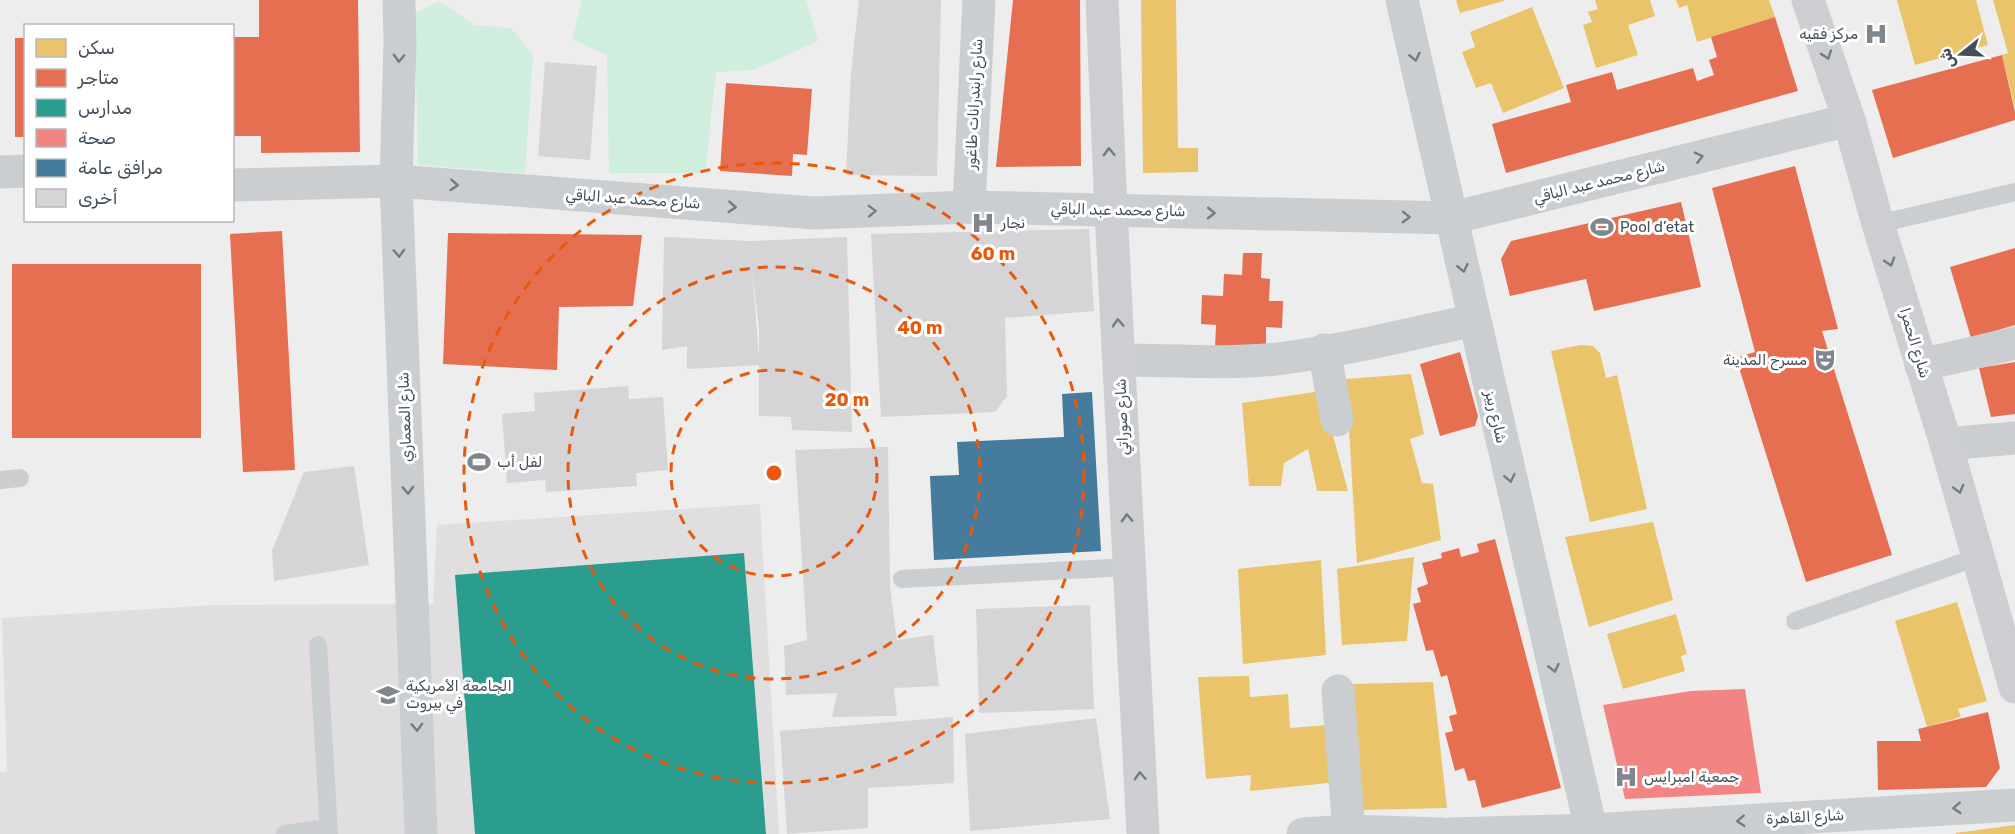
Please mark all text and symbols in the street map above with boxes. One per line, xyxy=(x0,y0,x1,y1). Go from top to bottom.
hospital icon: مركز فقيه xyxy=(1863,21,1889,47)
legend xyxy=(24,24,234,222)
north arrow xyxy=(1931,24,1991,84)
place label: مركز فقيه xyxy=(1799,25,1858,43)
text: سكن xyxy=(78,37,115,59)
street label: شارع رابندرانات طاغور xyxy=(962,38,988,171)
text: ش xyxy=(1935,46,1959,71)
one-way arrow xyxy=(1819,50,1832,60)
one-way arrow xyxy=(1408,52,1421,62)
one-way arrow xyxy=(393,54,406,63)
text: متاجر xyxy=(77,67,119,89)
text: مدارس xyxy=(78,97,132,119)
text: صحة xyxy=(78,127,116,149)
one-way arrow xyxy=(1102,147,1115,156)
one-way arrow xyxy=(1694,152,1704,165)
text: مرافق عامة xyxy=(78,157,163,179)
street label: شارع محمد عبد الباقي xyxy=(1531,157,1667,210)
one-way arrow xyxy=(450,178,459,191)
street label: شارع محمد عبد الباقي xyxy=(565,185,701,216)
text: أخرى xyxy=(78,187,118,209)
one-way arrow xyxy=(728,200,737,213)
street label: شارع محمد عبد الباقي xyxy=(1050,200,1186,223)
one-way arrow xyxy=(868,204,877,217)
one-way arrow xyxy=(1207,206,1216,219)
hospital icon: نجار xyxy=(970,210,996,236)
one-way arrow xyxy=(1402,211,1411,224)
place label: نجار xyxy=(1000,214,1025,232)
sports icon: Pool d’etat xyxy=(1589,214,1615,240)
place label: Pool d’etat xyxy=(1620,218,1694,236)
text: 60 m xyxy=(971,243,1015,265)
one-way arrow xyxy=(392,249,405,258)
one-way arrow xyxy=(1883,256,1895,267)
one-way arrow xyxy=(1455,262,1468,272)
street label: شارع الحمرا xyxy=(1894,306,1934,381)
text: 40 m xyxy=(898,317,942,339)
one-way arrow xyxy=(1111,319,1124,328)
theatre icon: مسرح المدينة xyxy=(1812,347,1838,373)
place label: مسرح المدينة xyxy=(1723,351,1807,371)
street label: شارع المعماري xyxy=(394,372,418,462)
street label: شارع صوراتي xyxy=(1112,378,1135,456)
street label: شارع ربيز xyxy=(1479,388,1511,446)
text: 20 m xyxy=(825,389,869,411)
sports icon: لفل أب xyxy=(466,449,492,475)
place label: لفل أب xyxy=(497,453,542,471)
centre of rings xyxy=(764,463,784,483)
one-way arrow xyxy=(1503,473,1516,483)
one-way arrow xyxy=(1951,484,1964,494)
one-way arrow xyxy=(401,486,414,495)
one-way arrow xyxy=(1120,513,1133,522)
one-way arrow xyxy=(1547,663,1560,673)
place label: الجامعة الأمريكية في بيروت xyxy=(406,677,512,715)
school or university icon: الجامعة الأمريكية في بيروت xyxy=(375,682,401,708)
one-way arrow xyxy=(410,723,423,732)
hospital icon: جمعية امبرايس xyxy=(1613,764,1639,790)
place label: جمعية امبرايس xyxy=(1644,768,1740,786)
one-way arrow xyxy=(1133,771,1146,780)
one-way arrow xyxy=(1952,801,1961,814)
street label: شارع القاهرة xyxy=(1765,806,1845,830)
one-way arrow xyxy=(1736,814,1745,827)

